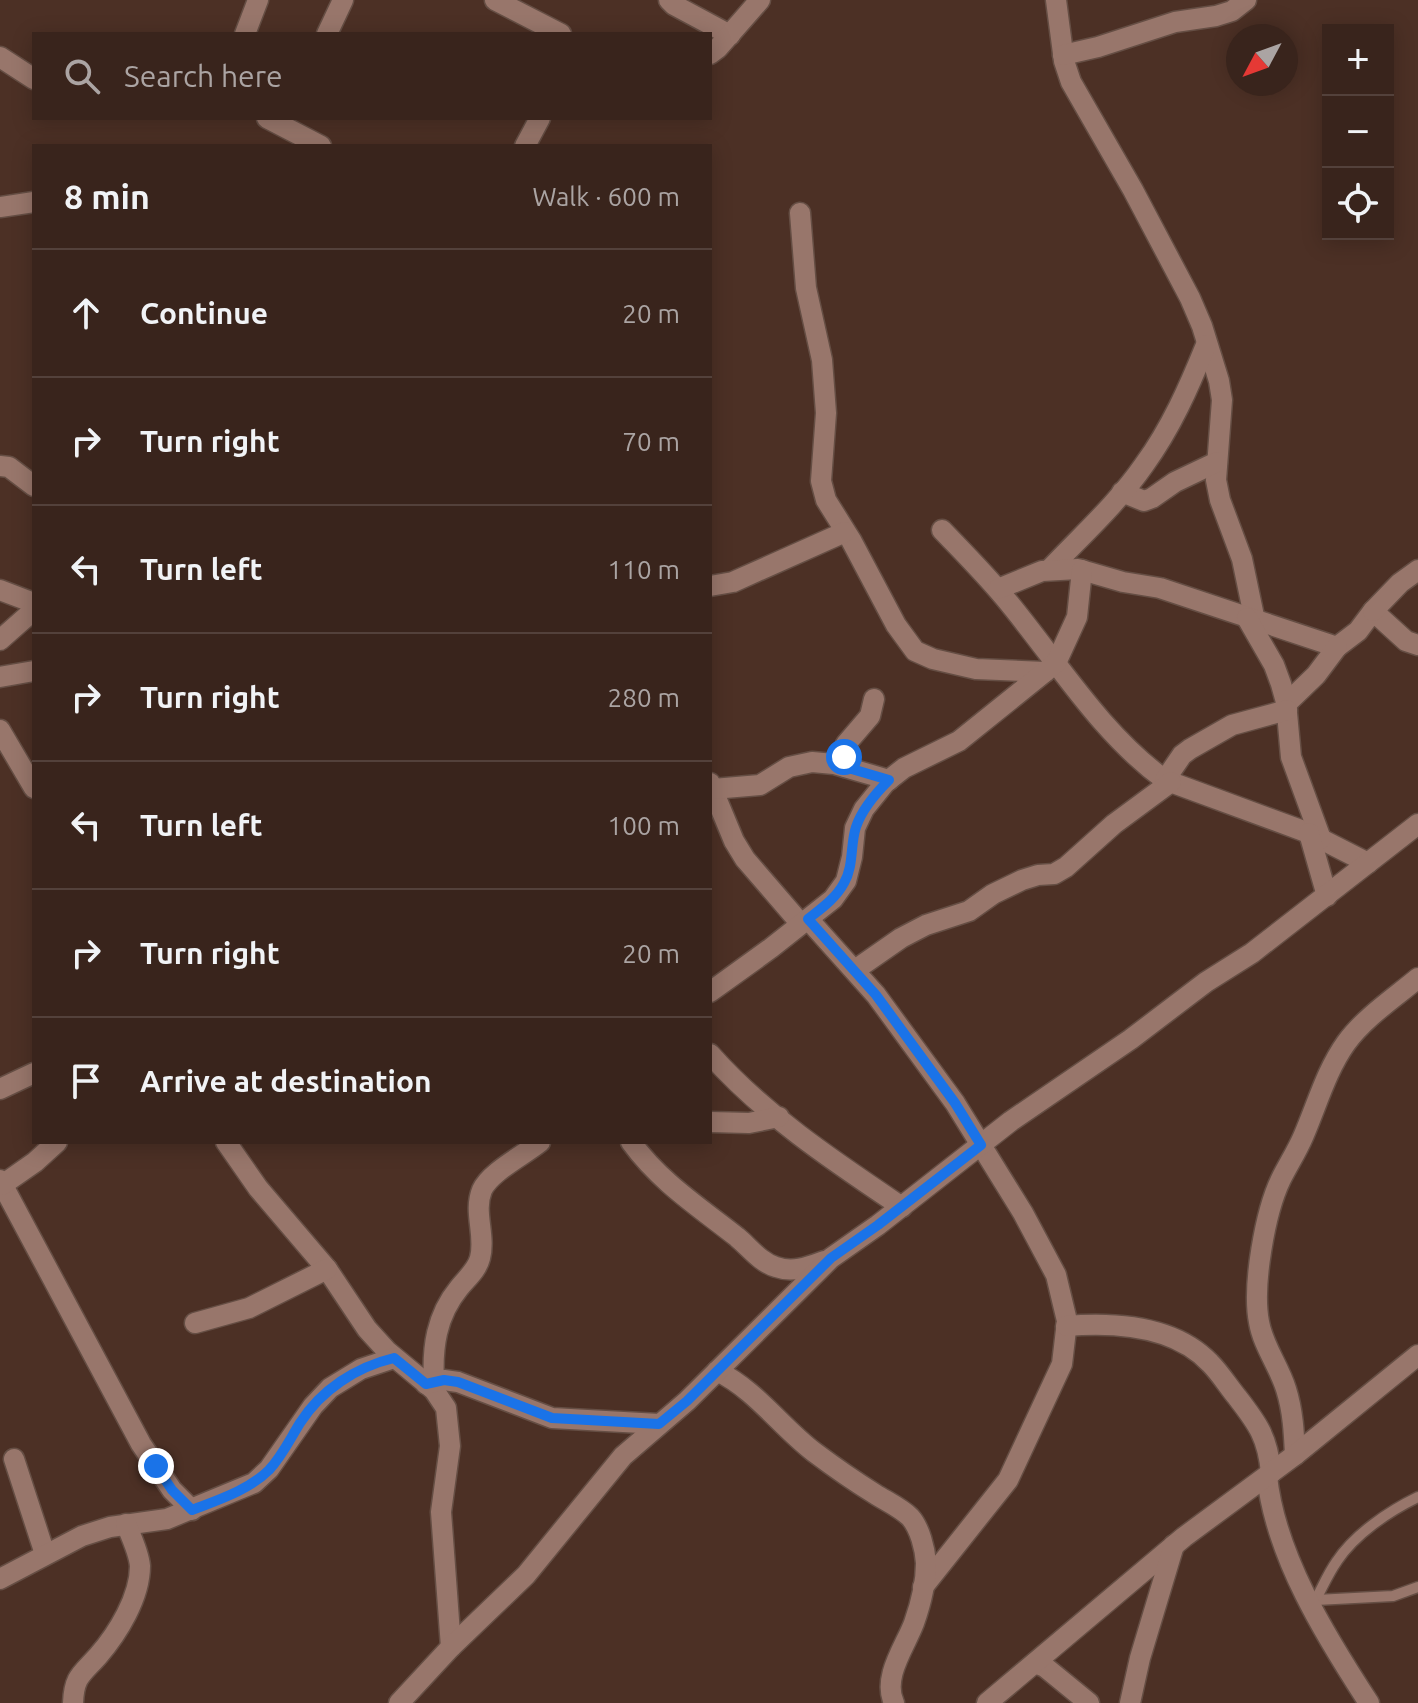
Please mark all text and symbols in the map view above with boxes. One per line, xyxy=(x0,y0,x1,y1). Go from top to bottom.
north arrow xyxy=(1226,24,1298,96)
map controls xyxy=(1322,24,1394,240)
button: + xyxy=(1322,24,1394,96)
search box xyxy=(32,32,712,120)
icon: search xyxy=(60,54,104,98)
text: Search here xyxy=(124,59,283,93)
button: − xyxy=(1322,96,1394,168)
button: locate xyxy=(1322,168,1394,240)
text: 8 min xyxy=(64,177,150,215)
text: Walk · 600 m xyxy=(532,182,680,211)
icon: ahead xyxy=(64,291,108,335)
text: Continue xyxy=(140,296,268,330)
text: 20 m xyxy=(622,299,680,328)
icon: right xyxy=(64,419,108,463)
text: Turn right xyxy=(140,424,280,458)
text: 70 m xyxy=(622,427,680,456)
icon: left xyxy=(64,547,108,591)
text: Turn left xyxy=(140,552,262,586)
text: 110 m xyxy=(608,555,680,584)
icon: right xyxy=(64,675,108,719)
text: Turn right xyxy=(140,680,280,714)
text: 280 m xyxy=(608,683,680,712)
route start xyxy=(826,739,862,775)
icon: left xyxy=(64,803,108,847)
text: Turn left xyxy=(140,808,262,842)
text: 100 m xyxy=(608,811,680,840)
icon: right xyxy=(64,931,108,975)
text: Turn right xyxy=(140,936,280,970)
text: 20 m xyxy=(622,939,680,968)
icon: arrive xyxy=(64,1059,108,1103)
text: Arrive at destination xyxy=(140,1064,432,1098)
route end xyxy=(138,1448,174,1484)

